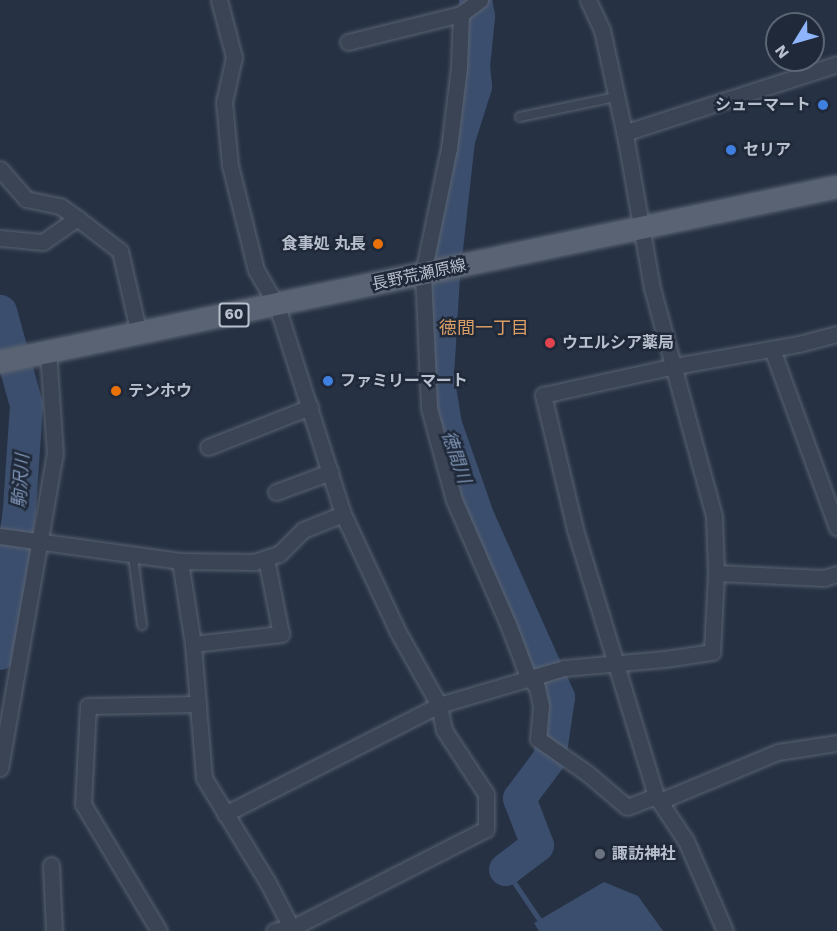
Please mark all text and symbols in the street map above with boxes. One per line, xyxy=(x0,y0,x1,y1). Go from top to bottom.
north arrow xyxy=(765,12,825,72)
text: N xyxy=(771,41,793,62)
place label: シューマート xyxy=(715,95,811,115)
marker: シューマート xyxy=(816,98,830,112)
place label: セリア xyxy=(743,140,791,160)
marker: セリア xyxy=(724,143,738,157)
place label: 食事処 丸長 xyxy=(281,234,366,254)
marker: 食事処 丸長 xyxy=(371,237,385,251)
street label: 長野荒瀬原線 xyxy=(370,256,468,294)
road number: 60 xyxy=(218,303,250,327)
district label: 徳間一丁目 xyxy=(439,317,529,339)
place label: ウエルシア薬局 xyxy=(562,333,674,353)
marker: ウエルシア薬局 xyxy=(543,336,557,350)
place label: ファミリーマート xyxy=(340,371,468,391)
marker: ファミリーマート xyxy=(321,374,335,388)
place label: テンホウ xyxy=(128,381,192,401)
marker: テンホウ xyxy=(109,384,123,398)
water label: 徳間川 xyxy=(437,428,475,486)
water label: 駒沢川 xyxy=(8,453,34,509)
place label: 諏訪神社 xyxy=(612,844,676,864)
marker: 諏訪神社 xyxy=(593,847,607,861)

